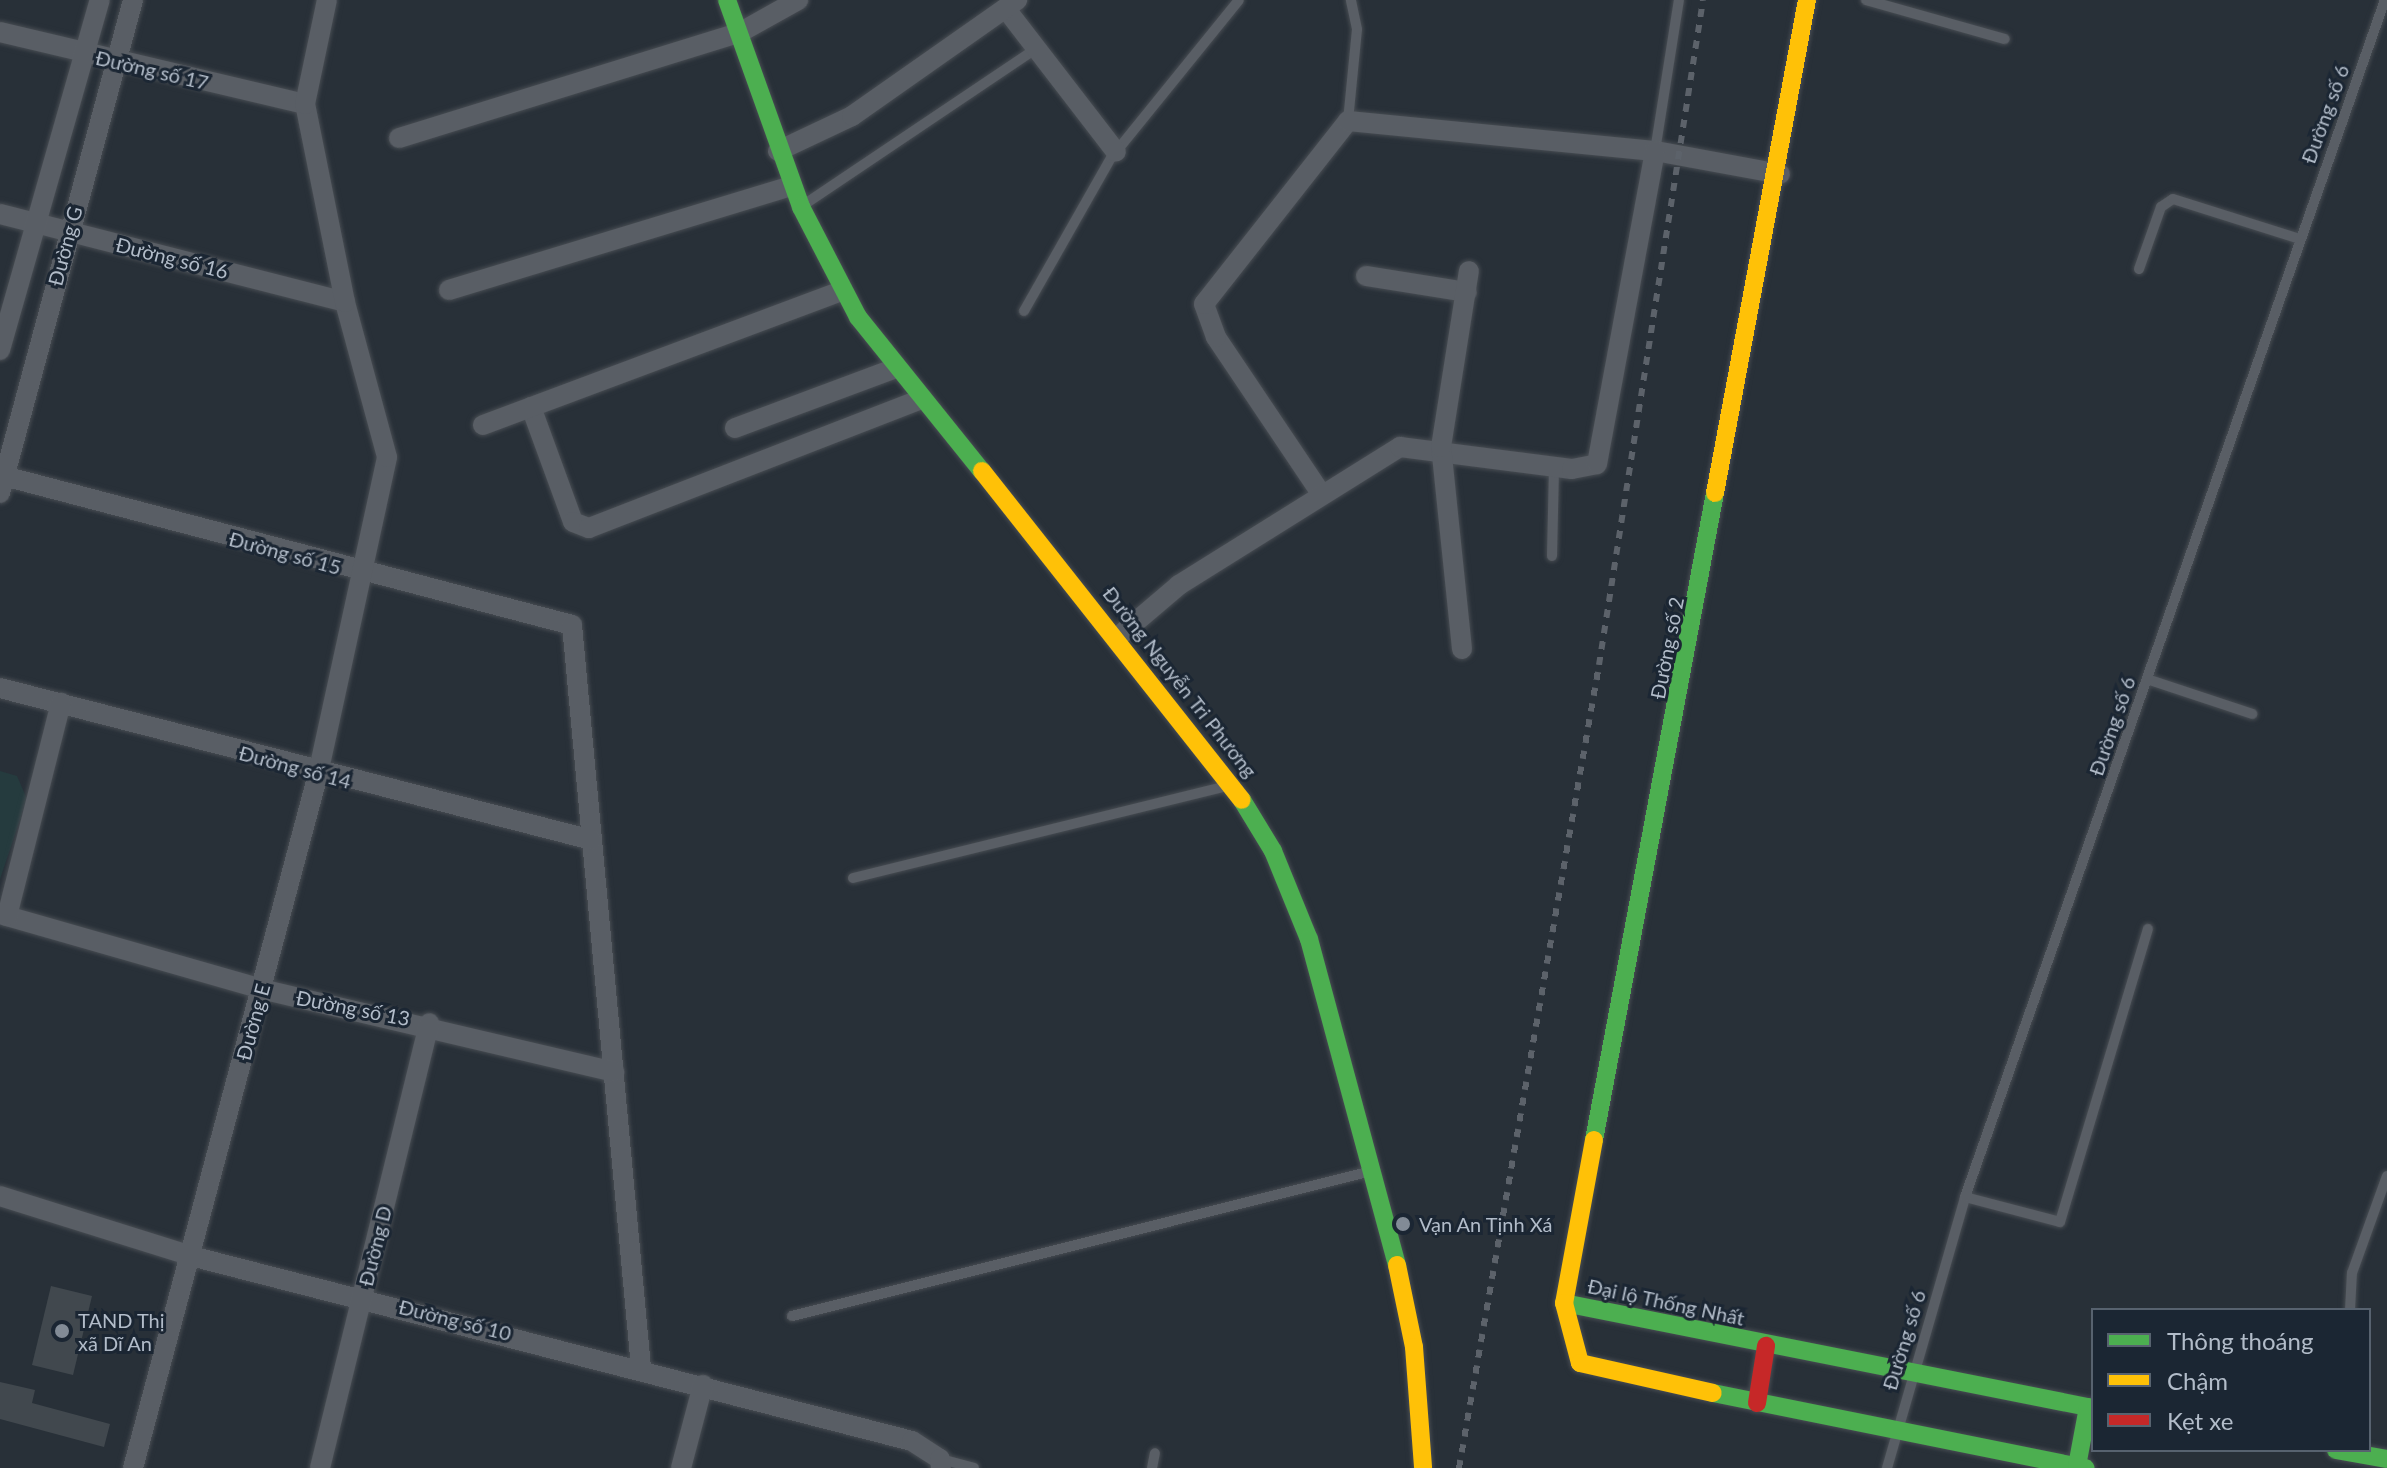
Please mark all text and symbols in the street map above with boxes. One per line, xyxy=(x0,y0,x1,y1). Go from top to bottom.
street label: Đường số 17 xyxy=(93,45,211,95)
street label: Đường số 6 xyxy=(2296,61,2354,167)
street label: Đường G xyxy=(43,204,87,288)
street label: Đường số 16 xyxy=(113,232,231,284)
street label: Đường số 15 xyxy=(226,527,344,579)
street label: Đường Nguyễn Tri Phương xyxy=(1098,581,1262,783)
street label: Đường số 2 xyxy=(1645,595,1689,701)
street label: Đường số 6 xyxy=(2084,673,2140,779)
street label: Đường số 14 xyxy=(236,741,354,793)
street label: Đường E xyxy=(231,981,275,1063)
street label: Đường số 13 xyxy=(294,985,412,1031)
street label: Đường D xyxy=(353,1203,397,1289)
place label: Vạn An Tịnh Xá xyxy=(1419,1212,1554,1236)
marker: Vạn An Tịnh Xá xyxy=(1394,1215,1412,1233)
street label: Đại lộ Thống Nhất xyxy=(1585,1274,1747,1330)
street label: Đường số 6 xyxy=(1877,1287,1931,1393)
street label: Đường số 10 xyxy=(396,1294,514,1346)
place label: TAND Thị xã Dĩ An xyxy=(78,1308,165,1355)
legend xyxy=(2091,1308,2371,1452)
marker: TAND Thị xã Dĩ An xyxy=(53,1322,71,1340)
text: Thông thoáng xyxy=(2167,1326,2313,1355)
text: Chậm xyxy=(2167,1366,2228,1395)
text: Kẹt xe xyxy=(2167,1406,2233,1435)

